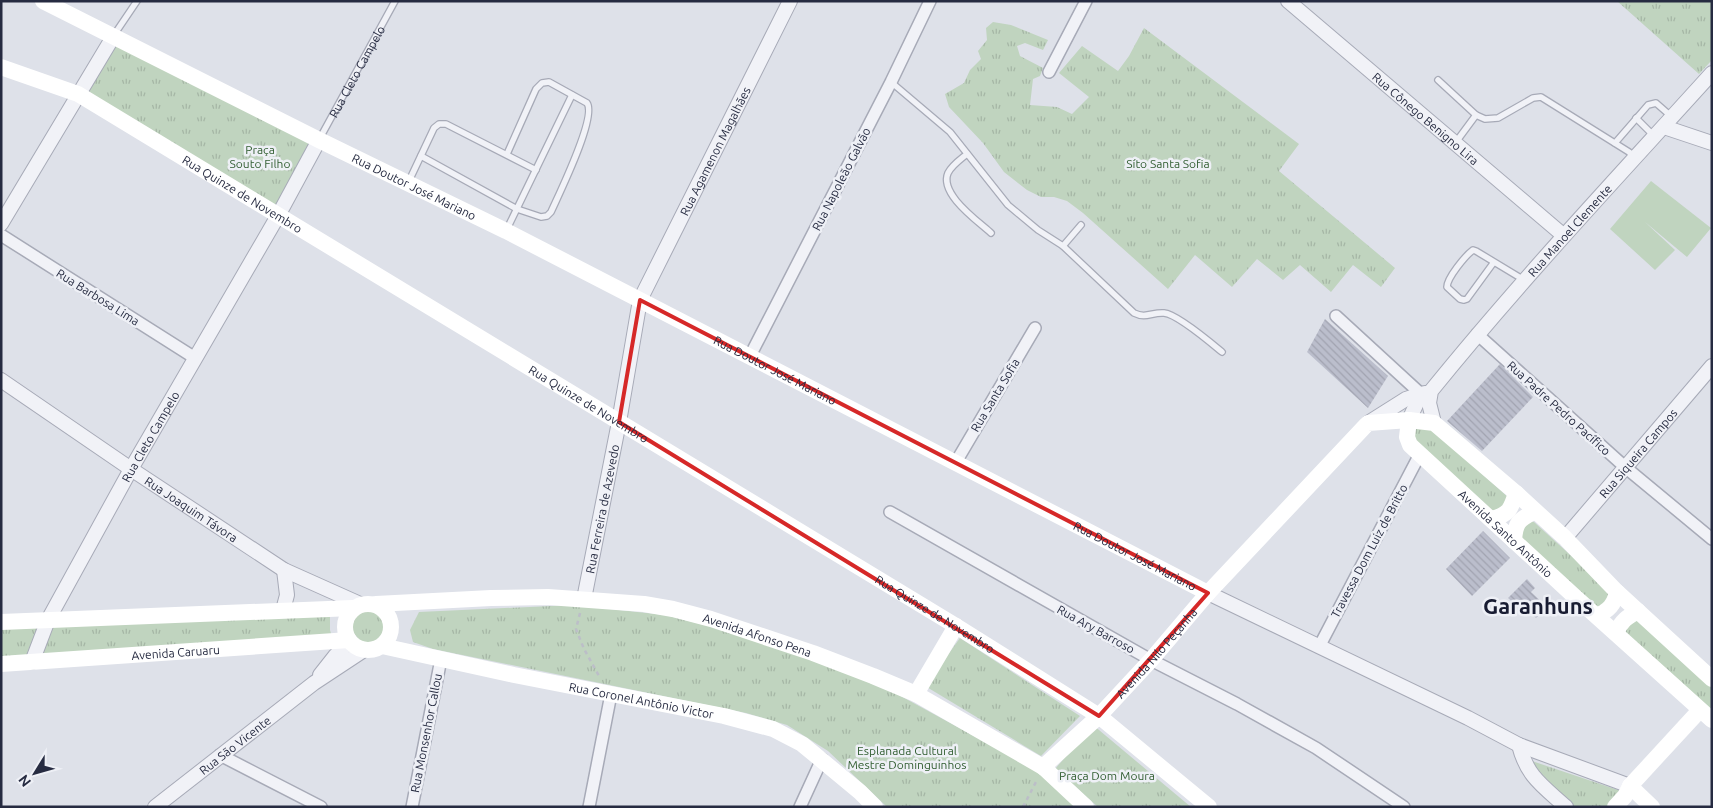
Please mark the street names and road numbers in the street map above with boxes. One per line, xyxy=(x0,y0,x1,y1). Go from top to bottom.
street label: Rua Cleto Campelo xyxy=(326,23,387,119)
street label: Rua Cônego Benigno Lira xyxy=(1370,70,1482,167)
street label: Rua Agamenon Magalhães xyxy=(677,84,753,217)
street label: Rua Napoleão Galvão xyxy=(809,125,873,233)
street label: Rua Doutor José Mariano xyxy=(350,151,478,222)
street label: Rua Quinze de Novembro xyxy=(180,153,305,235)
street label: Rua Manoel Clemente xyxy=(1525,182,1614,279)
street label: Rua Barbosa Lima xyxy=(54,266,142,328)
street label: Rua Doutor José Mariano xyxy=(712,333,839,407)
street label: Rua Santa Sofia xyxy=(968,356,1022,434)
street label: Rua Padre Pedro Pacífico xyxy=(1505,358,1613,458)
street label: Rua Quinze de Novembro xyxy=(527,362,651,445)
street label: Rua Cleto Campelo xyxy=(119,389,181,484)
street label: Rua Siqueira Campos xyxy=(1596,406,1679,500)
street label: Rua Ferreira de Azevedo xyxy=(583,443,621,574)
street label: Rua Joaquim Távora xyxy=(143,474,240,544)
street label: Travessa Dom Luiz de Britto xyxy=(1328,482,1410,620)
street label: Avenida Santo Antônio xyxy=(1456,487,1555,580)
street label: Rua Doutor José Mariano xyxy=(1072,518,1199,593)
street label: Rua Quinze de Novembro xyxy=(873,572,997,655)
street label: Rua Ary Barroso xyxy=(1055,602,1137,656)
street label: Avenida Nilo Peçanha xyxy=(1113,605,1199,700)
street label: Avenida Afonso Pena xyxy=(702,611,813,659)
street label: Avenida Caruaru xyxy=(131,642,220,661)
street label: Rua Monsenhor Callou xyxy=(408,672,444,794)
street label: Rua Coronel Antônio Victor xyxy=(568,679,715,720)
street label: Rua São Vicente xyxy=(196,713,273,777)

